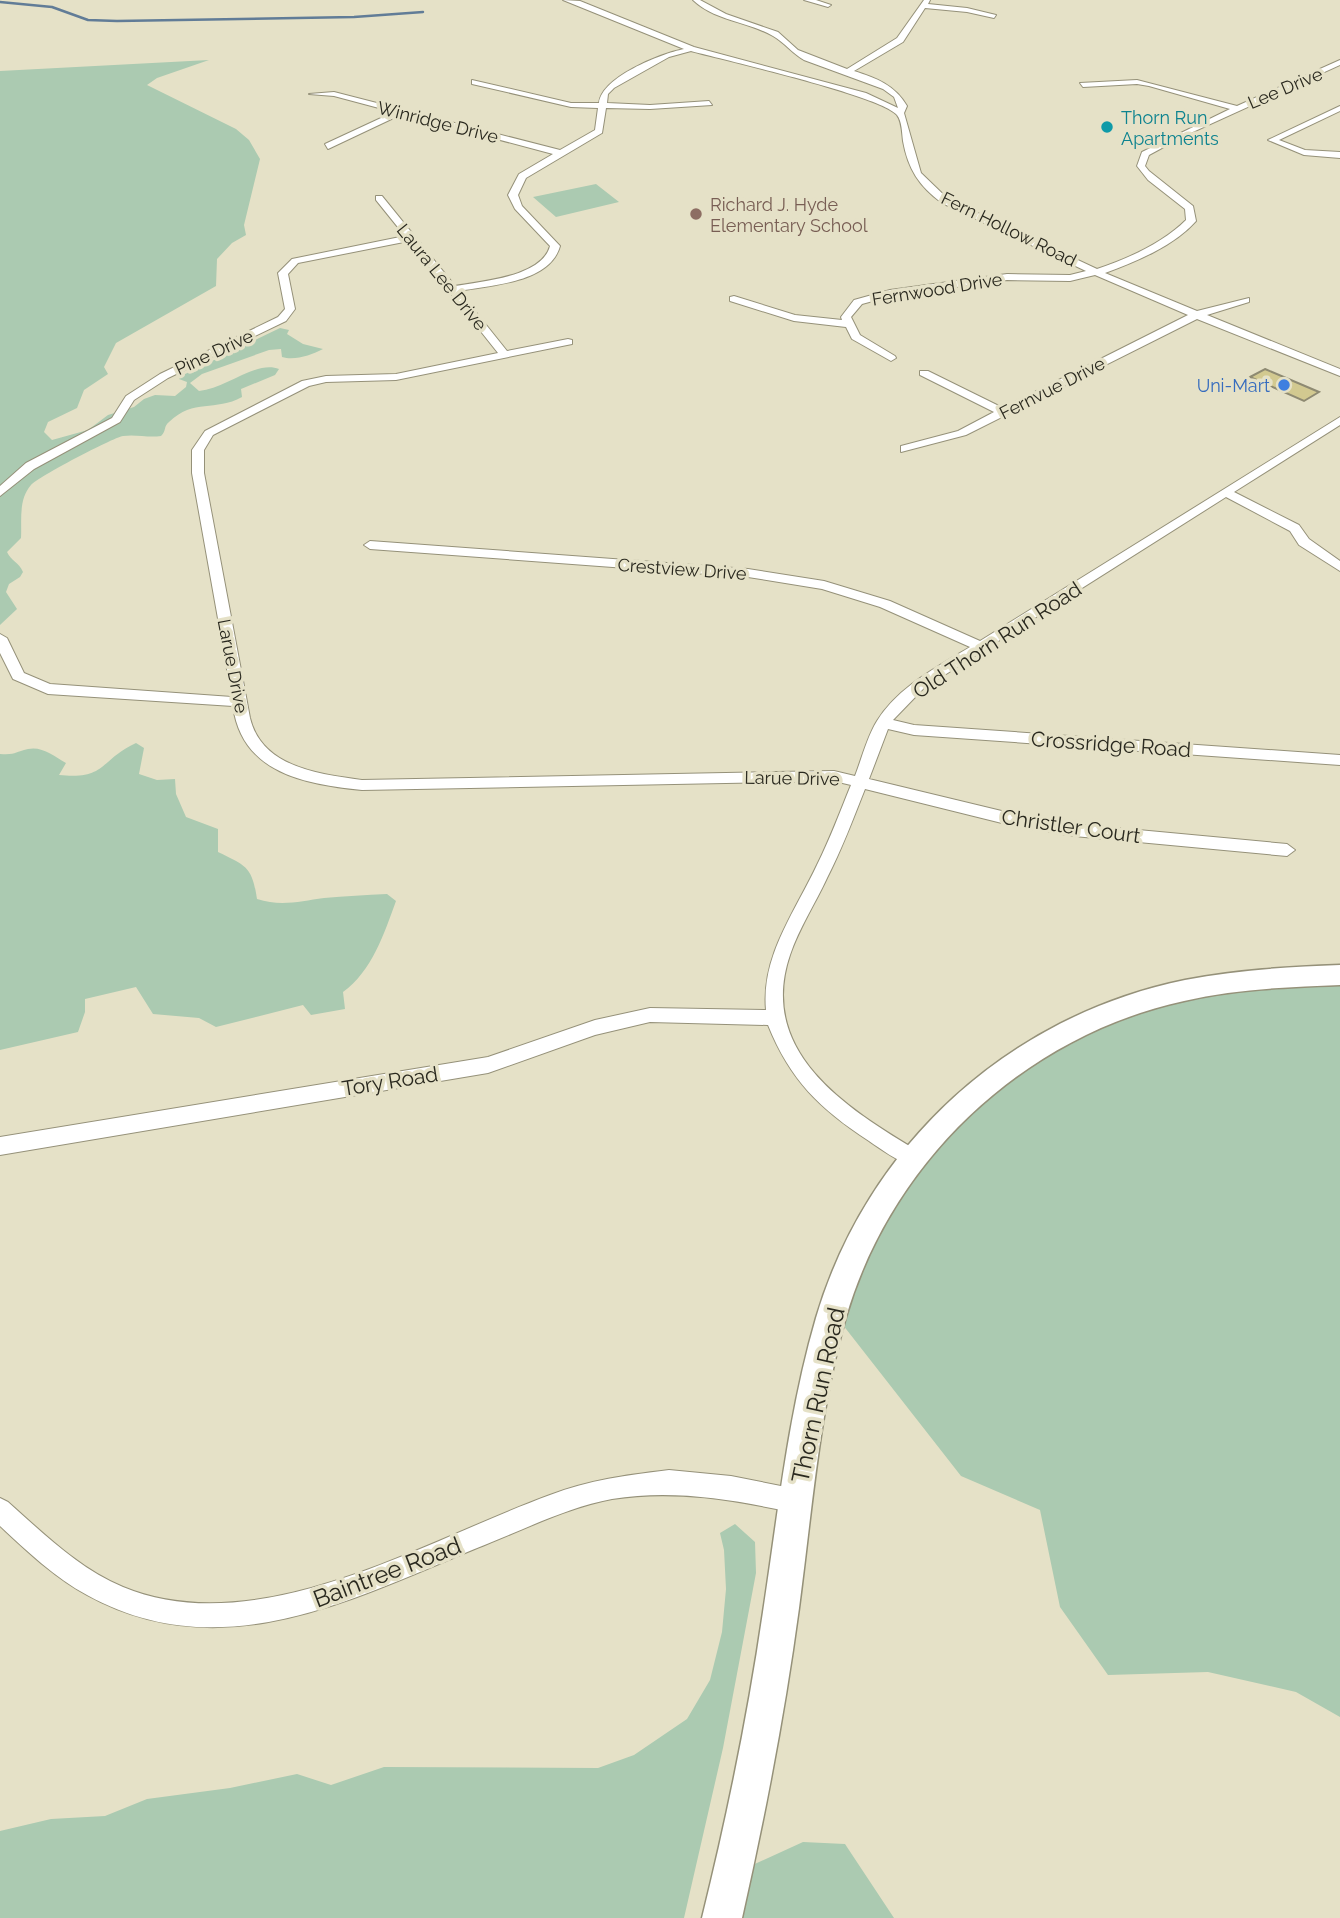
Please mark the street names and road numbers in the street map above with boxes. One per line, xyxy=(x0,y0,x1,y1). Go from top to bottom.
street label: Lee Drive xyxy=(1245,63,1326,113)
street label: Winridge Drive xyxy=(375,97,501,147)
street label: Fern Hollow Road xyxy=(938,187,1080,271)
street label: Laura Lee Drive xyxy=(393,220,492,335)
street label: Fernwood Drive xyxy=(870,268,1004,310)
street label: Pine Drive xyxy=(172,325,257,379)
street label: Fernvue Drive xyxy=(996,352,1109,424)
street label: Crestview Drive xyxy=(617,554,748,584)
street label: Old Thorn Run Road xyxy=(908,576,1086,704)
street label: Larue Drive xyxy=(214,617,252,715)
street label: Crossridge Road xyxy=(1030,726,1192,762)
street label: Larue Drive xyxy=(744,767,840,789)
street label: Christler Court xyxy=(1000,804,1142,848)
street label: Tory Road xyxy=(340,1061,440,1101)
street label: Thorn Run Road xyxy=(785,1305,851,1485)
street label: Baintree Road xyxy=(309,1530,465,1614)

